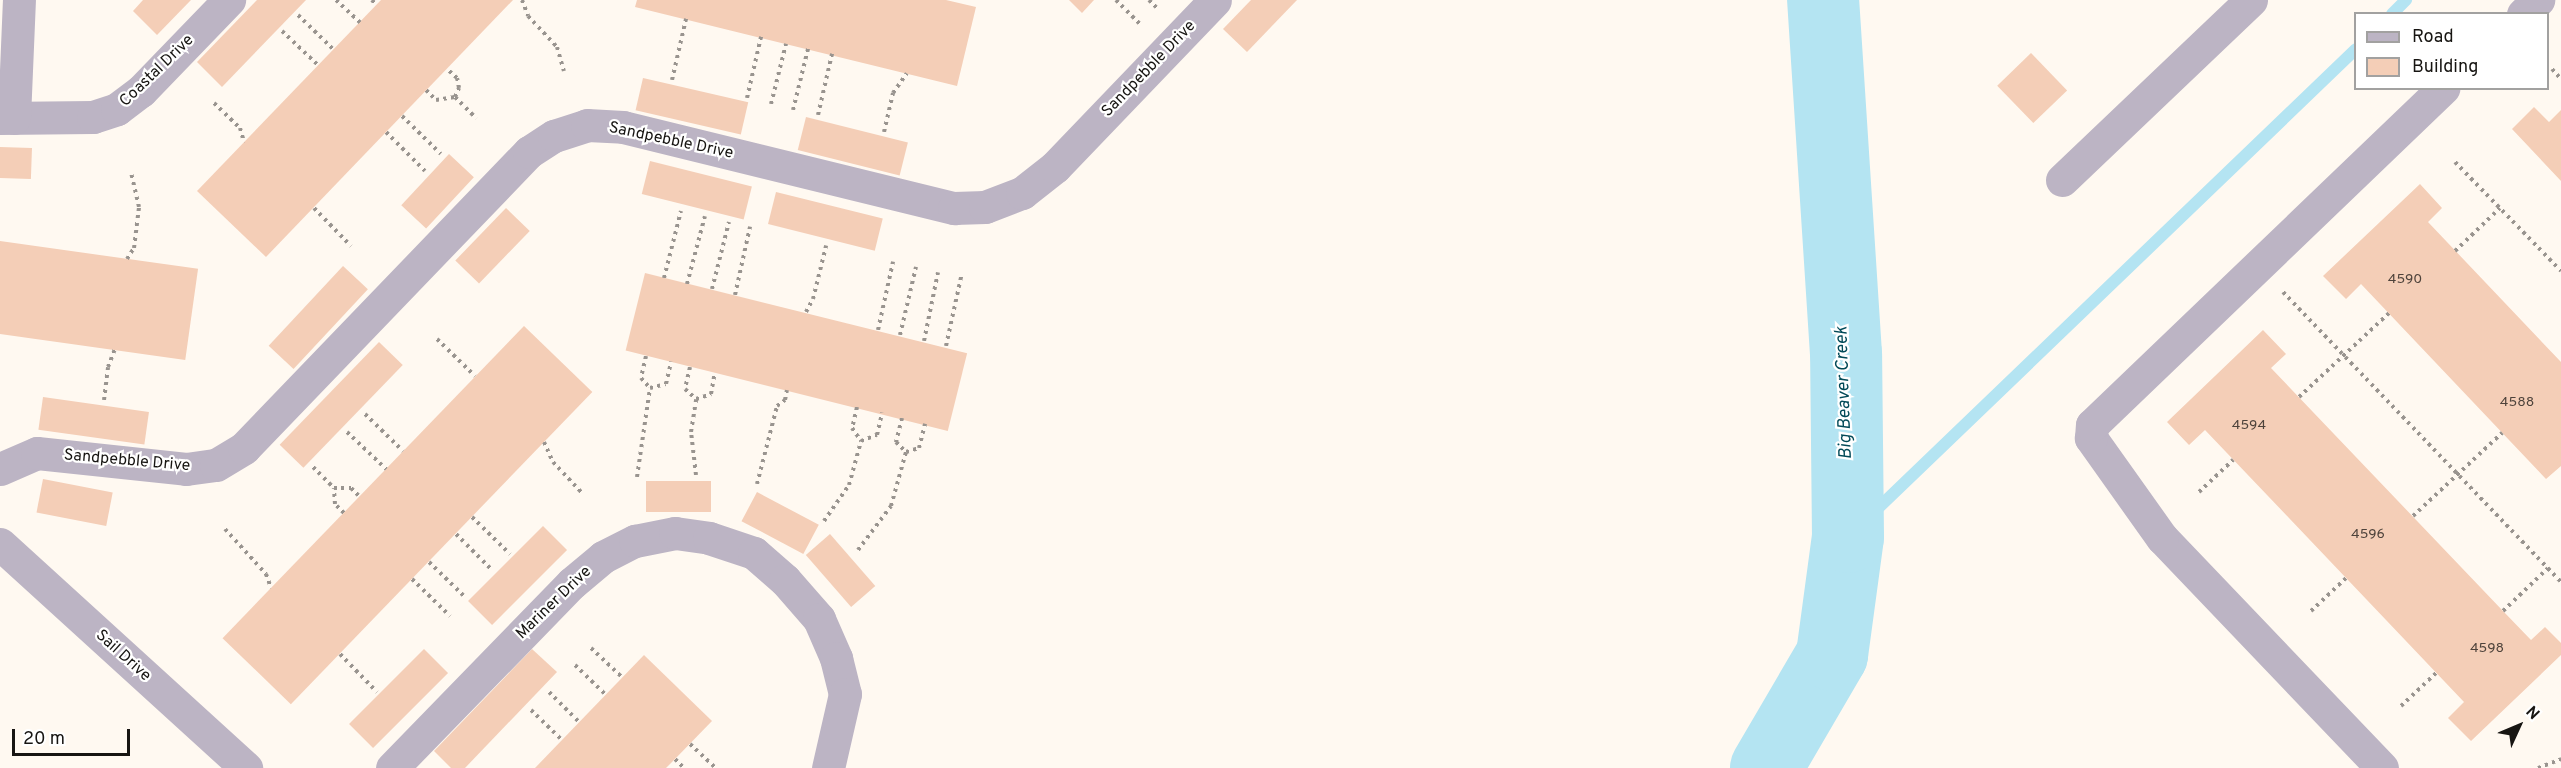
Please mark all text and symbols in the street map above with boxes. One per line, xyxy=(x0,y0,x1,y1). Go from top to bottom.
legend xyxy=(2354,12,2549,90)
street label: Sandpebble Drive xyxy=(1098,17,1200,121)
text: Road xyxy=(2412,26,2454,49)
street label: Coastal Drive xyxy=(116,31,198,111)
text: Building xyxy=(2412,56,2478,79)
street label: Sandpebble Drive xyxy=(607,118,735,164)
house number: 4590 xyxy=(2388,272,2422,288)
water label: Big Beaver Creek xyxy=(1832,326,1858,460)
house number: 4588 xyxy=(2500,395,2534,411)
house number: 4594 xyxy=(2232,418,2266,434)
street label: Sandpebble Drive xyxy=(63,446,191,476)
house number: 4596 xyxy=(2351,527,2385,543)
street label: Mariner Drive xyxy=(512,562,596,644)
street label: Sail Drive xyxy=(91,626,155,686)
house number: 4598 xyxy=(2470,641,2504,657)
north arrow xyxy=(2489,696,2549,756)
text: N xyxy=(2521,702,2543,725)
scale bar xyxy=(15,717,134,755)
text: 20 m xyxy=(23,728,65,751)

